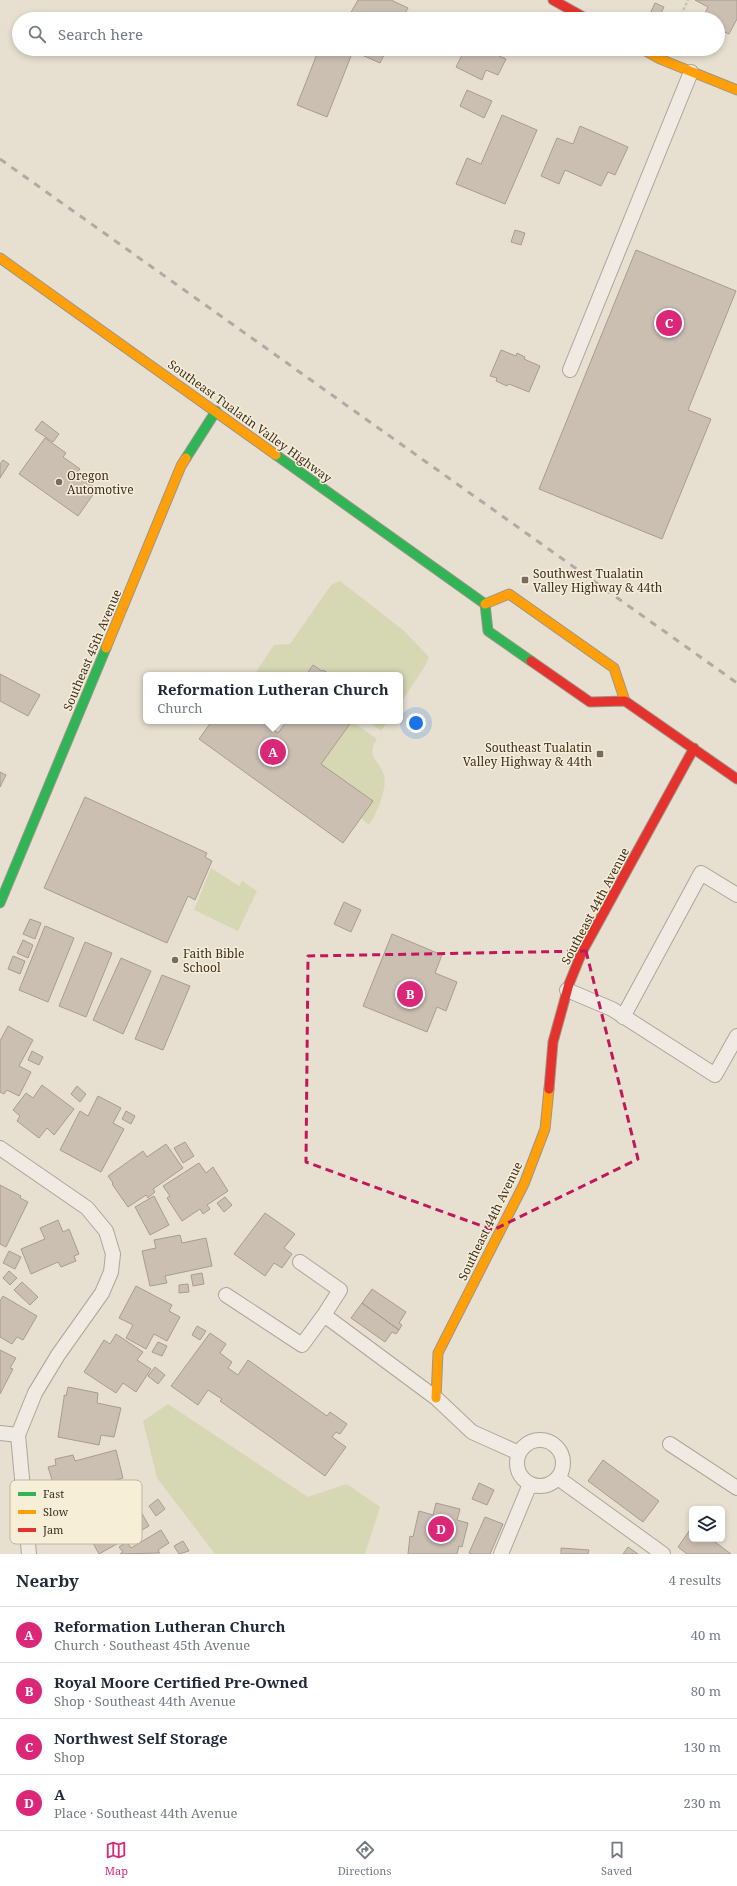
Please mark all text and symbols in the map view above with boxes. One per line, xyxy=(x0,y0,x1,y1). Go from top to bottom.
search box xyxy=(12,12,725,56)
icon: search xyxy=(26,23,48,45)
text: Search here xyxy=(58,24,143,44)
pin: C xyxy=(656,308,682,338)
street label: Southeast Tualatin Valley Highway xyxy=(165,356,336,486)
place label: Oregon Automotive xyxy=(67,467,134,498)
marker: Oregon Automotive xyxy=(54,477,64,487)
place label: Southwest Tualatin Valley Highway & 44th xyxy=(533,565,663,596)
marker: Southwest Tualatin Valley Highway & 44th xyxy=(520,575,530,585)
street label: Southeast 45th Avenue xyxy=(59,587,125,713)
popup xyxy=(143,672,403,724)
text: Reformation Lutheran Church xyxy=(157,679,389,699)
text: Church xyxy=(157,699,203,717)
your location xyxy=(406,713,426,733)
pin: A xyxy=(260,737,286,767)
place label: Southeast Tualatin Valley Highway & 44th xyxy=(463,739,592,770)
marker: Southeast Tualatin Valley Highway & 44th xyxy=(595,749,605,759)
street label: Southeast 44th Avenue xyxy=(557,845,633,967)
place label: Faith Bible School xyxy=(183,945,244,976)
marker: Faith Bible School xyxy=(170,955,180,965)
pin: B xyxy=(397,979,423,1009)
street label: Southeast 44th Avenue xyxy=(454,1159,526,1283)
legend xyxy=(10,1480,142,1544)
text: Fast xyxy=(43,1486,64,1501)
text: Slow xyxy=(43,1504,69,1519)
map controls xyxy=(689,1506,725,1542)
button: layers xyxy=(689,1506,725,1542)
pin: D xyxy=(428,1514,454,1544)
text: Jam xyxy=(42,1522,64,1537)
text: Nearby xyxy=(16,1569,79,1592)
text: 4 results xyxy=(669,1571,721,1589)
text: Reformation Lutheran Church xyxy=(54,1616,285,1636)
text: A xyxy=(24,1626,34,1644)
text: 40 m xyxy=(691,1626,721,1644)
text: Church · Southeast 45th Avenue xyxy=(54,1636,250,1654)
text: Royal Moore Certified Pre-Owned xyxy=(54,1672,308,1692)
text: B xyxy=(25,1682,33,1700)
text: 80 m xyxy=(691,1682,721,1700)
text: Shop · Southeast 44th Avenue xyxy=(54,1692,236,1710)
text: Northwest Self Storage xyxy=(54,1728,228,1748)
text: C xyxy=(25,1738,33,1756)
text: 130 m xyxy=(684,1738,721,1756)
text: Shop xyxy=(54,1748,85,1766)
text: A xyxy=(54,1784,65,1804)
text: D xyxy=(24,1794,34,1812)
text: 230 m xyxy=(684,1794,721,1812)
text: Place · Southeast 44th Avenue xyxy=(54,1804,238,1822)
tab: Map xyxy=(105,1839,128,1878)
tab: Directions xyxy=(338,1839,391,1878)
tab: Saved xyxy=(601,1839,632,1878)

